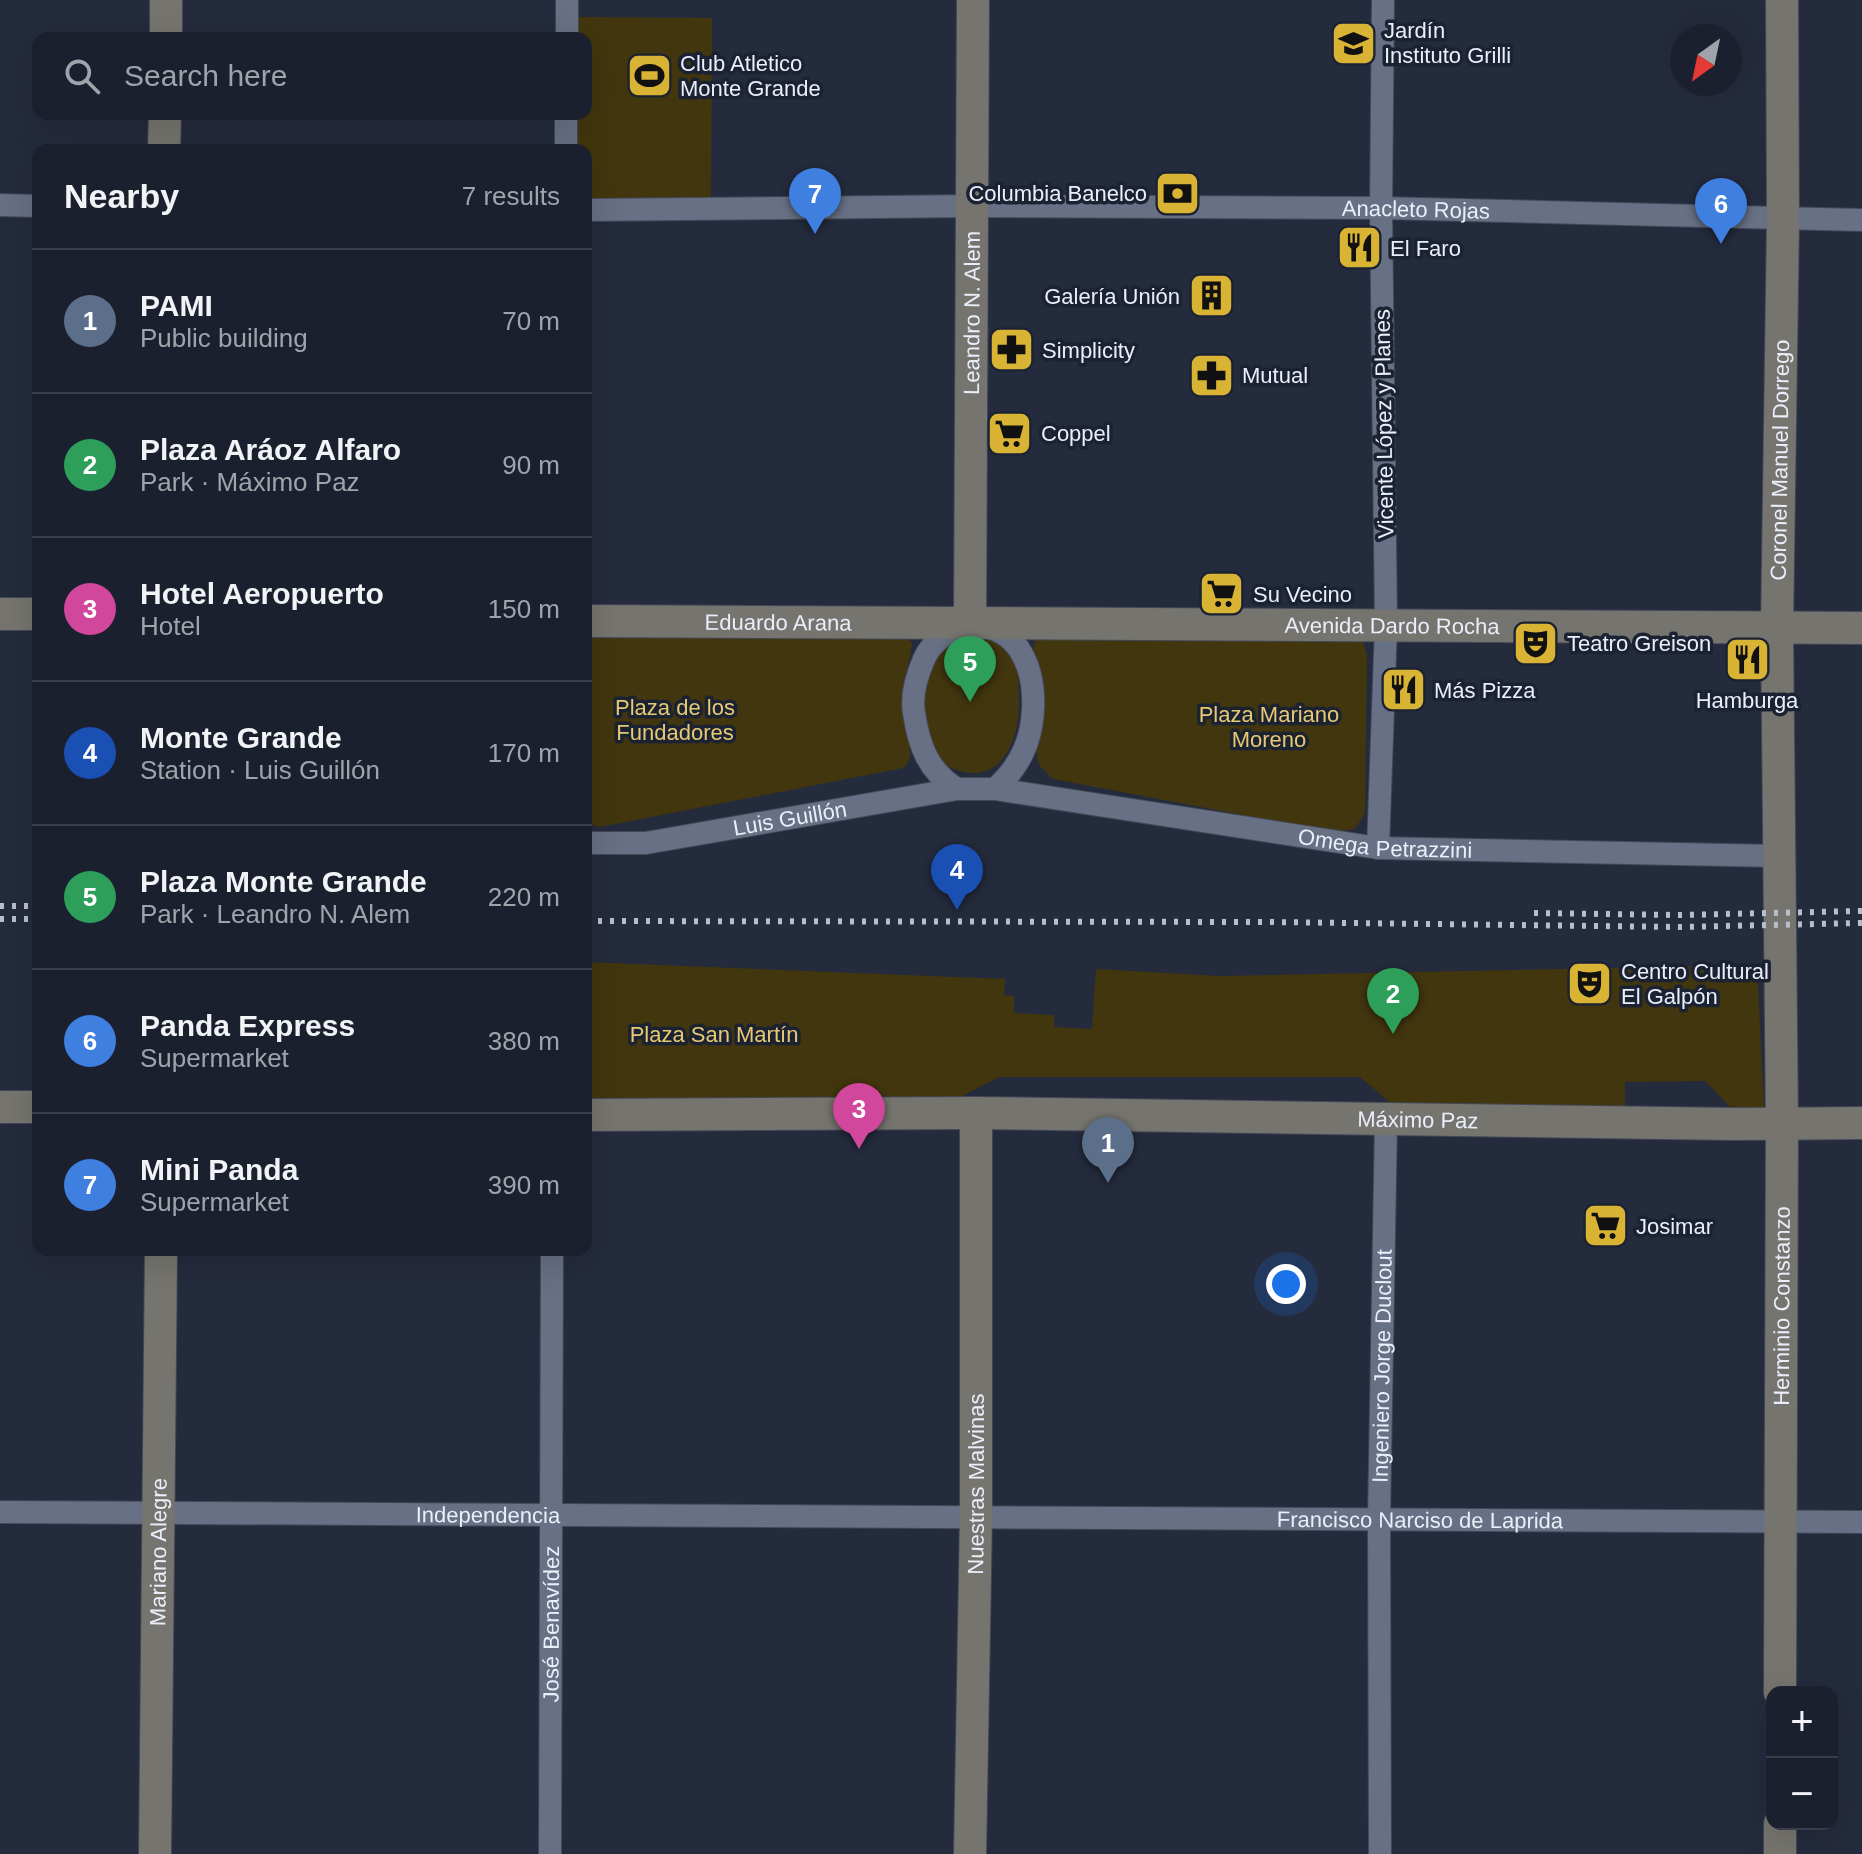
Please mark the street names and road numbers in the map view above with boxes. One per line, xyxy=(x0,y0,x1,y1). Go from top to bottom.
street label: Anacleto Rojas xyxy=(1342,195,1490,223)
street label: Leandro N. Alem xyxy=(959,231,984,395)
street label: Vicente López y Planes xyxy=(1369,309,1399,539)
street label: Coronel Manuel Dorrego xyxy=(1765,339,1794,581)
street label: Eduardo Arana xyxy=(704,609,852,635)
street label: Avenida Dardo Rocha xyxy=(1284,612,1500,639)
street label: Luis Guillón xyxy=(731,796,849,840)
street label: Omega Petrazzini xyxy=(1296,823,1473,862)
street label: Máximo Paz xyxy=(1357,1106,1479,1133)
street label: Herminio Constanzo xyxy=(1769,1206,1794,1406)
street label: Ingeniero Jorge Duclout xyxy=(1367,1249,1396,1483)
street label: Nuestras Malvinas xyxy=(962,1394,989,1575)
street label: Mariano Alegre xyxy=(145,1478,171,1626)
street label: Independencia xyxy=(416,1502,561,1528)
street label: Francisco Narciso de Laprida xyxy=(1277,1506,1564,1533)
street label: José Benavídez xyxy=(538,1546,564,1702)

